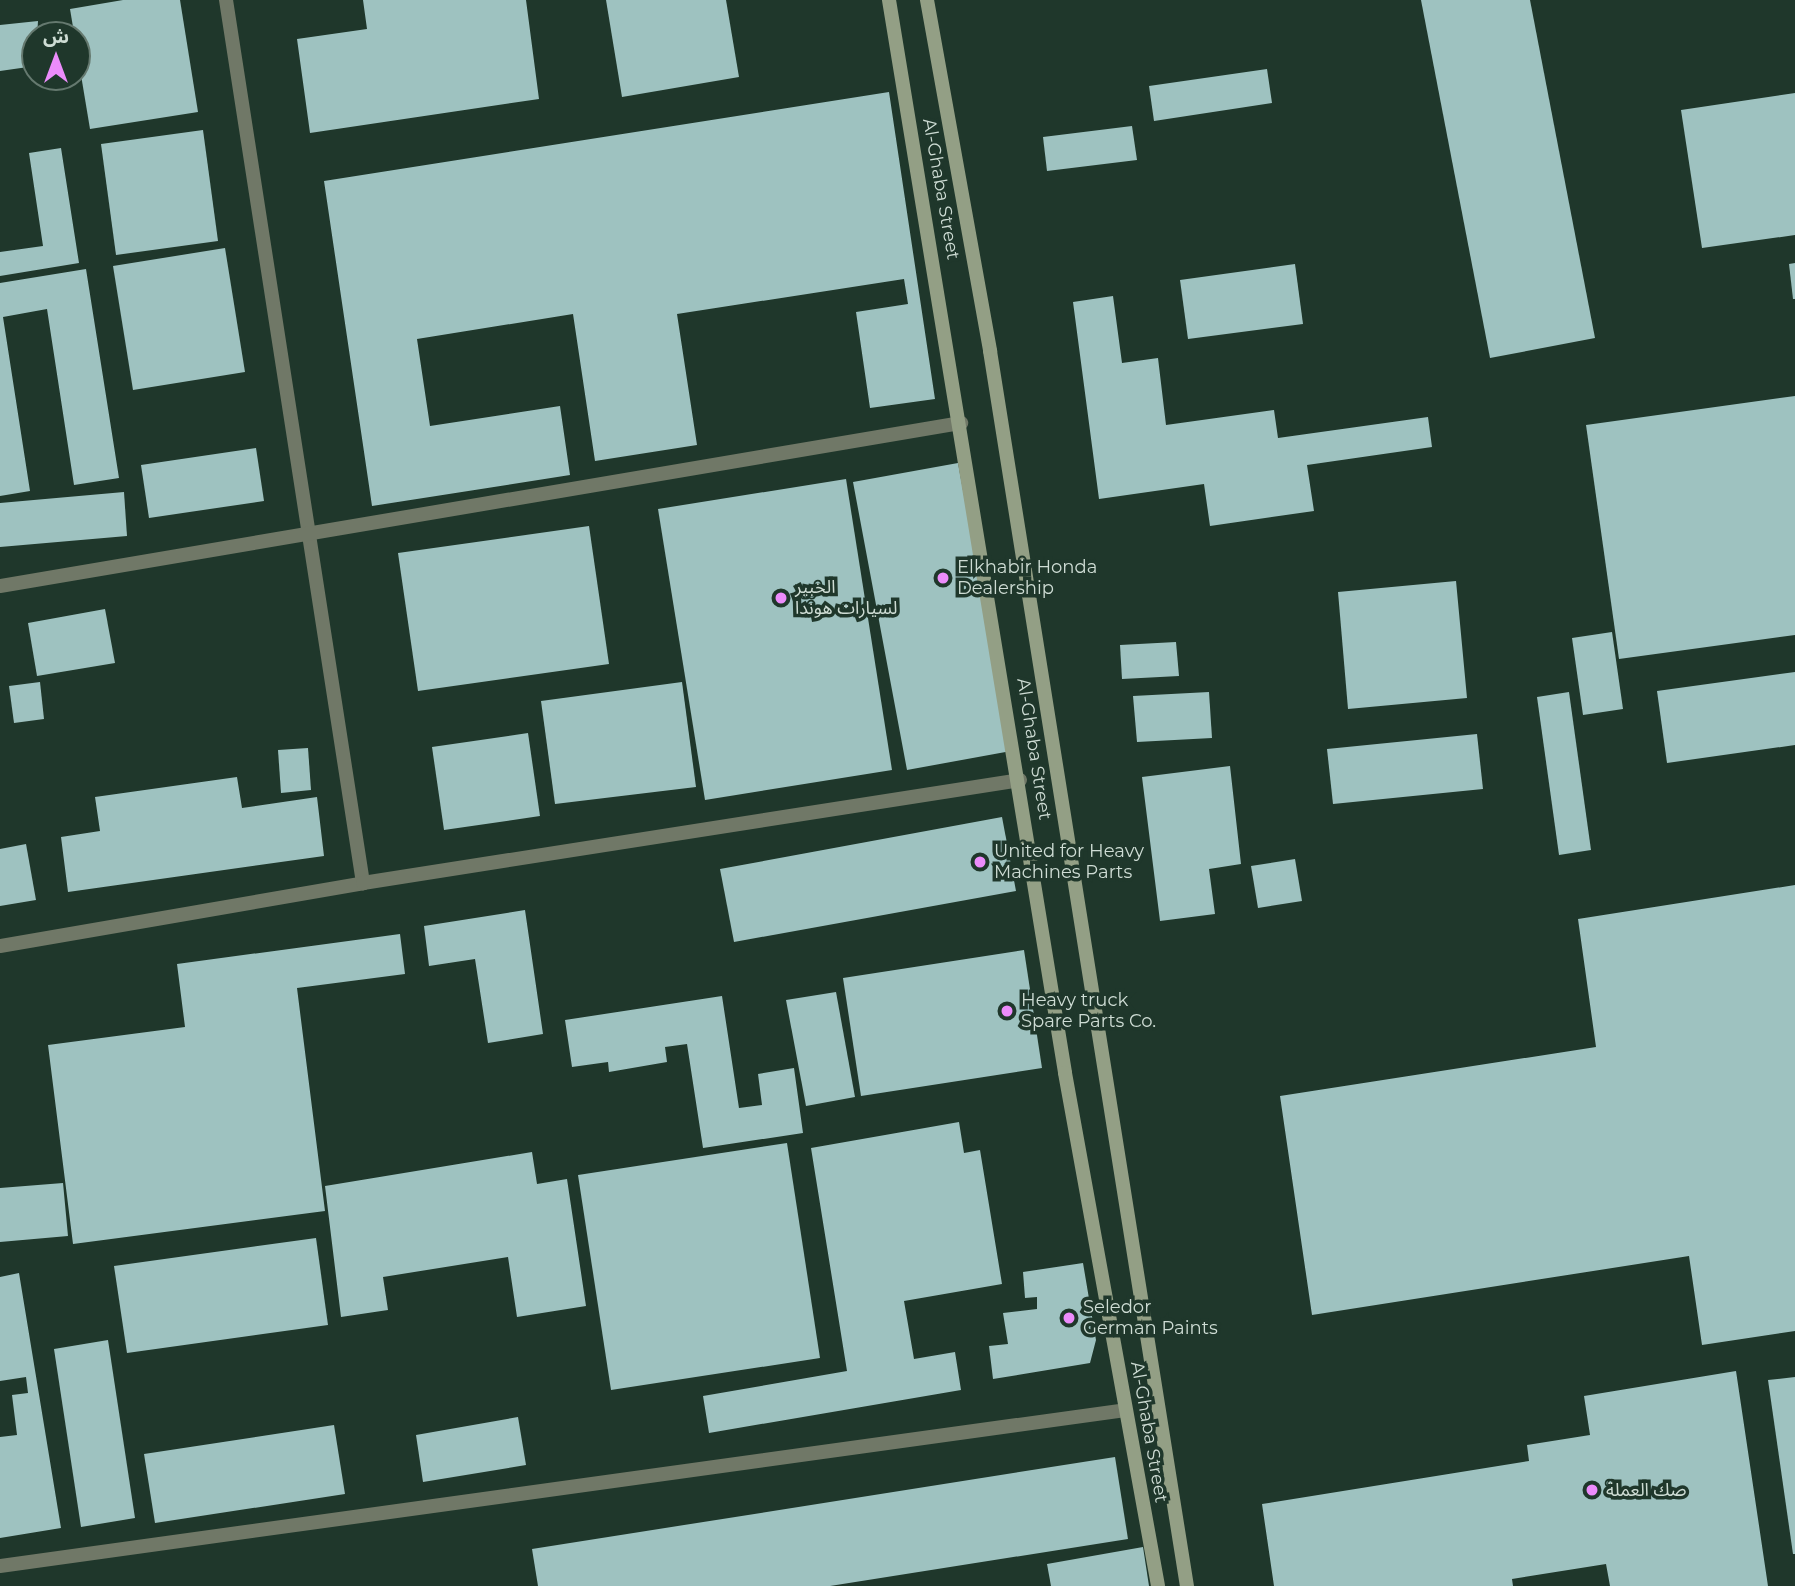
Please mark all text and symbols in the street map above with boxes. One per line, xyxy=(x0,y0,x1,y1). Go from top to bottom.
north arrow xyxy=(21,21,91,91)
text: ش xyxy=(43,25,69,48)
street label: Al-Ghaba Street xyxy=(918,117,964,261)
place label: Elkhabir Honda Dealership xyxy=(957,557,1097,600)
marker: Elkhabir Honda Dealership xyxy=(935,570,951,586)
place label: الخبير لسيارات هوندا xyxy=(795,577,897,620)
marker: الخبير لسيارات هوندا xyxy=(773,590,789,606)
street label: Al-Ghaba Street xyxy=(1012,677,1056,821)
place label: United for Heavy Machines Parts xyxy=(994,841,1144,884)
marker: United for Heavy Machines Parts xyxy=(972,854,988,870)
place label: Heavy truck Spare Parts Co. xyxy=(1021,990,1156,1032)
marker: Heavy truck Spare Parts Co. xyxy=(999,1003,1015,1019)
place label: Seledor German Paints xyxy=(1083,1297,1218,1340)
marker: Seledor German Paints xyxy=(1061,1310,1077,1326)
street label: Al-Ghaba Street xyxy=(1126,1360,1172,1504)
place label: صك العملة xyxy=(1606,1479,1686,1501)
marker: صك العملة xyxy=(1584,1482,1600,1498)

